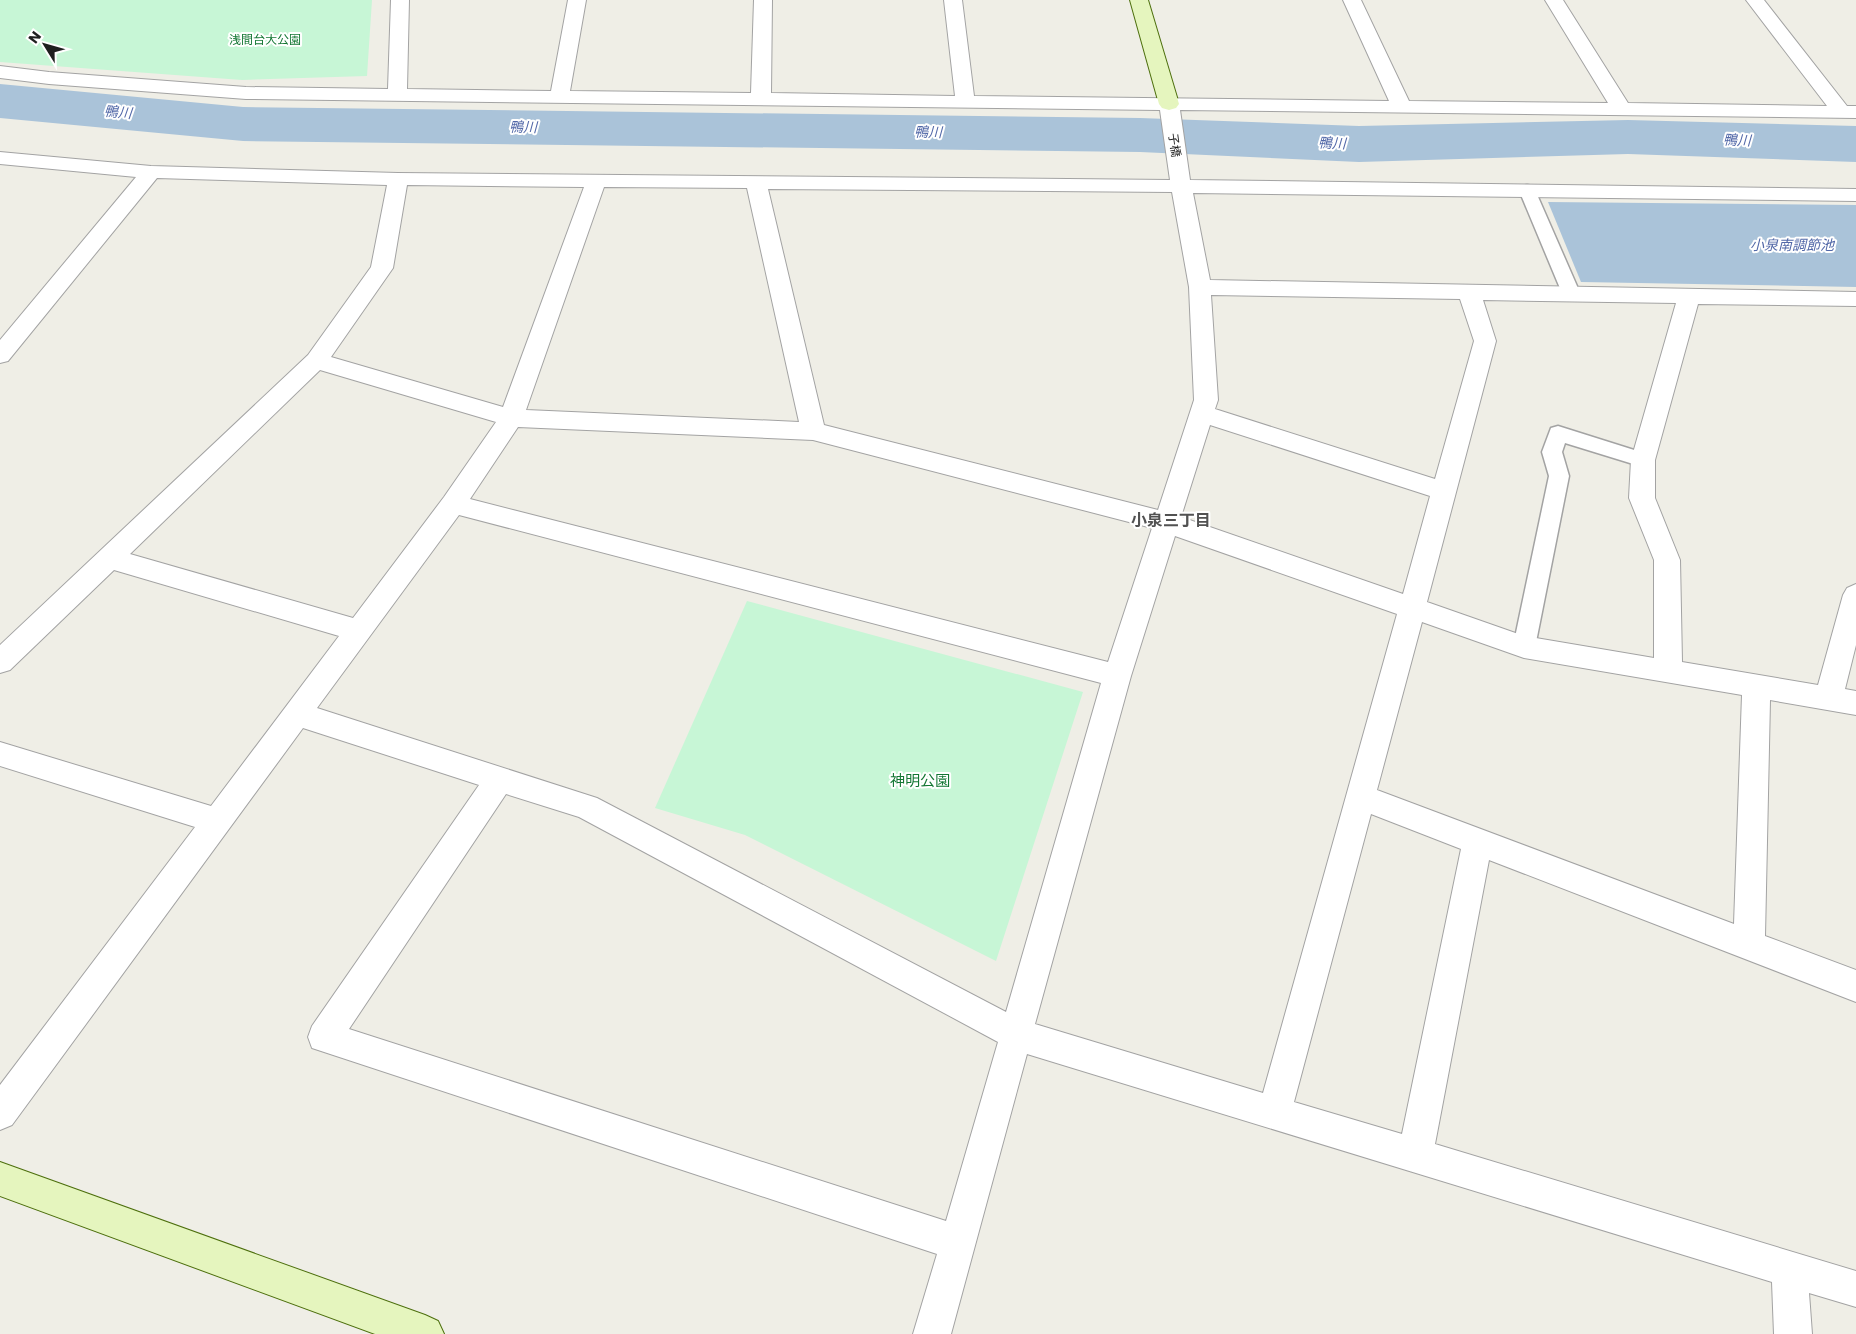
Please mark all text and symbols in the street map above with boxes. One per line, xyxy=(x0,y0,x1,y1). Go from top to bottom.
north arrow xyxy=(20,20,70,70)
text: N xyxy=(23,27,46,47)
park label: 浅間台大公園 xyxy=(229,31,301,48)
water label: 鴨川 xyxy=(103,101,135,123)
water label: 鴨川 xyxy=(509,117,539,137)
water label: 鴨川 xyxy=(914,122,944,142)
water label: 鴨川 xyxy=(1723,130,1753,151)
street label: 子橋 xyxy=(1165,132,1185,158)
water label: 鴨川 xyxy=(1318,133,1348,154)
water label: 小泉南調節池 xyxy=(1750,235,1836,255)
district label: 小泉三丁目 xyxy=(1131,509,1211,532)
park label: 神明公園 xyxy=(890,770,950,791)

